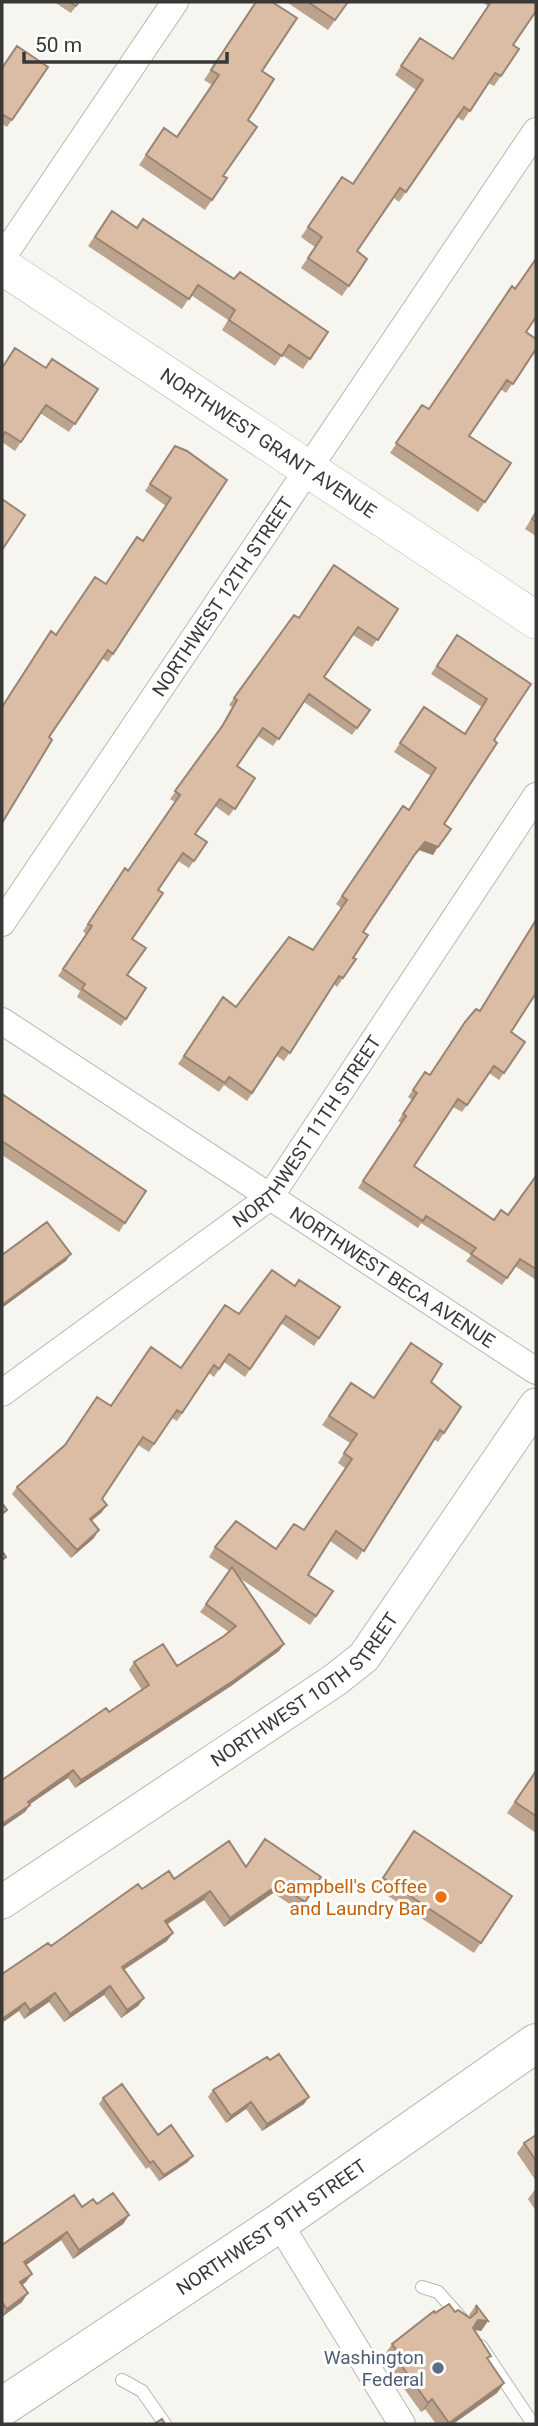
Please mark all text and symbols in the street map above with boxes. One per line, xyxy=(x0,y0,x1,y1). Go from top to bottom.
scale bar xyxy=(24,21,228,65)
text: 50 m xyxy=(35,33,82,57)
street label: NORTHWEST GRANT AVENUE xyxy=(156,363,381,523)
street label: NORTHWEST 12TH STREET xyxy=(147,492,298,700)
street label: NORTHWEST 11TH STREET xyxy=(228,1031,386,1232)
street label: NORTHWEST BECA AVENUE xyxy=(286,1201,500,1353)
street label: NORTHWEST 10TH STREET xyxy=(206,1608,403,1771)
place label: Campbell's Coffee and Laundry Bar xyxy=(274,1875,428,1920)
marker: Campbell's Coffee and Laundry Bar xyxy=(433,1889,449,1905)
street label: NORTHWEST 9TH STREET xyxy=(172,2154,371,2300)
place label: Washington Federal xyxy=(324,2346,424,2391)
marker: Washington Federal xyxy=(430,2360,446,2376)

